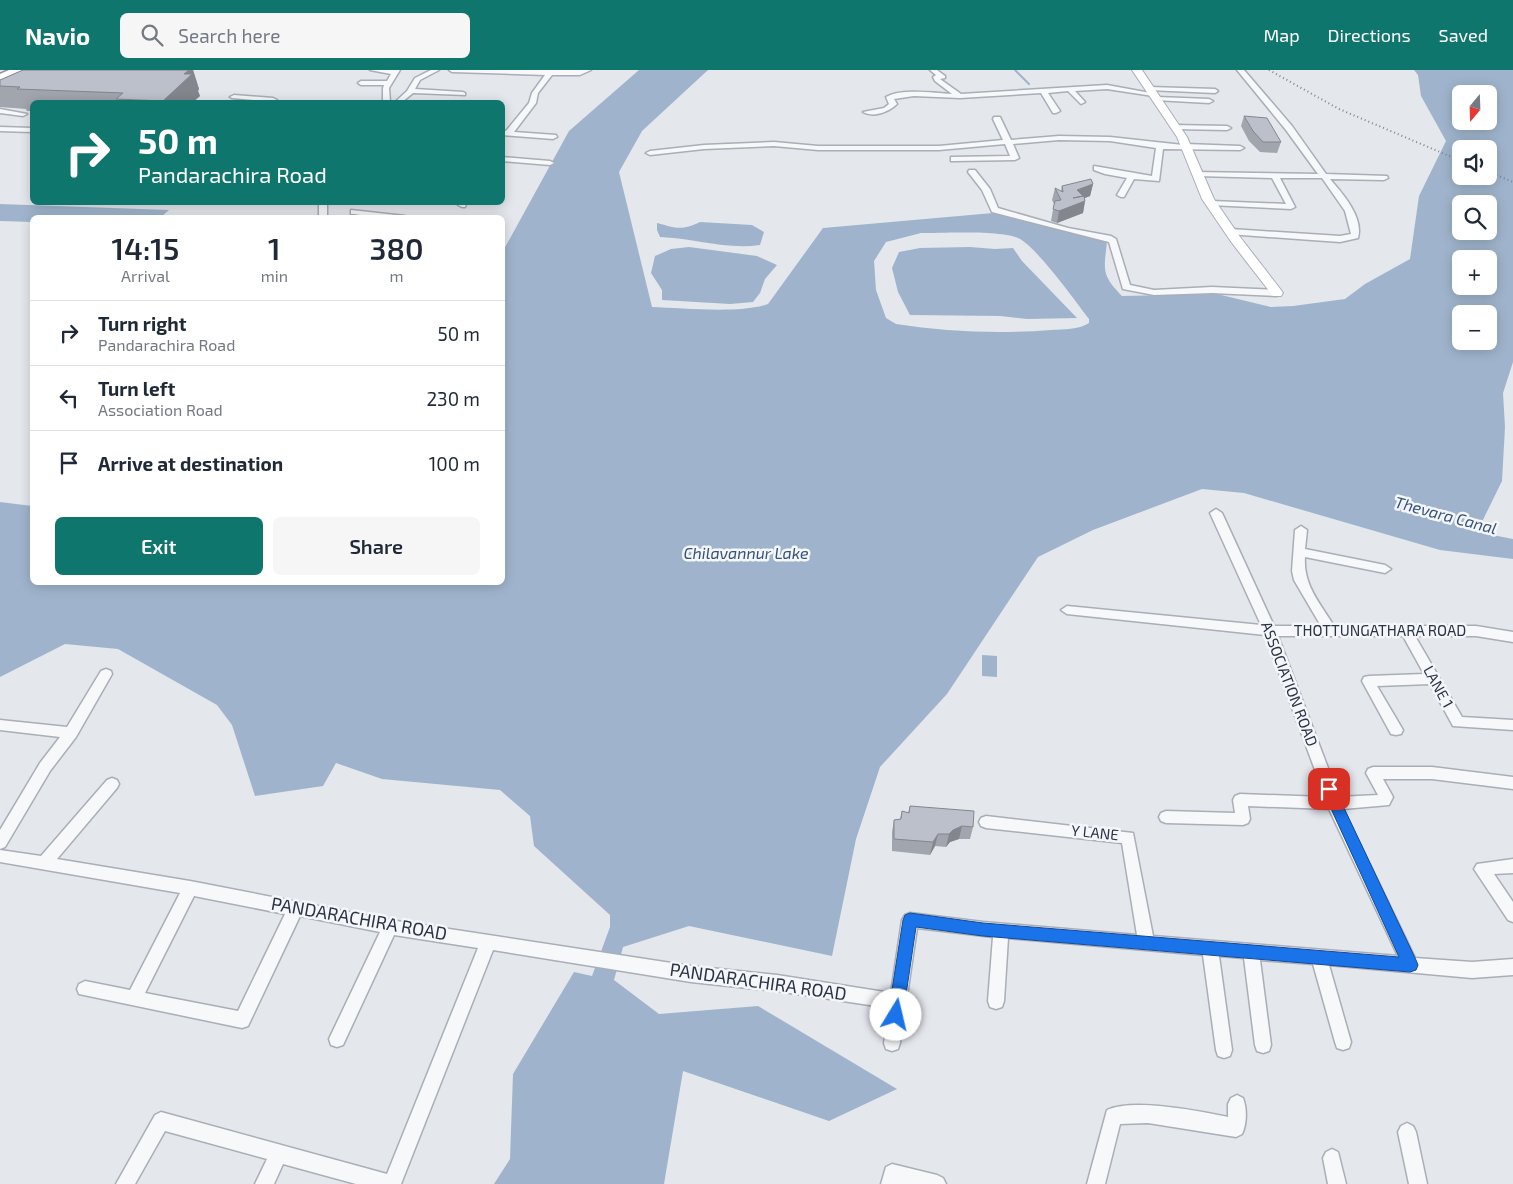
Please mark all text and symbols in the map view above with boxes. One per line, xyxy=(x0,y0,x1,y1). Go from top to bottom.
search box xyxy=(120,13,470,58)
text: Navio xyxy=(25,21,90,50)
icon: search xyxy=(138,21,166,49)
text: Search here xyxy=(178,24,280,47)
text: Map xyxy=(1263,24,1300,46)
text: Directions xyxy=(1328,24,1411,46)
text: Saved xyxy=(1439,24,1488,46)
north arrow xyxy=(1452,85,1498,130)
map controls xyxy=(1452,85,1497,350)
text: 50 m xyxy=(138,119,218,161)
icon: right xyxy=(55,120,120,185)
button: sound xyxy=(1452,140,1497,185)
text: Pandarachira Road xyxy=(138,161,327,187)
button: search xyxy=(1452,195,1497,240)
text: 14:15 xyxy=(112,230,179,266)
text: 1 xyxy=(268,230,281,266)
text: 380 xyxy=(370,230,423,266)
button: + xyxy=(1452,250,1497,295)
text: Arrival xyxy=(121,266,170,285)
text: min xyxy=(261,266,288,285)
text: m xyxy=(389,266,404,285)
button: − xyxy=(1452,305,1497,350)
text: Turn right xyxy=(98,312,186,335)
icon: right xyxy=(55,319,83,347)
text: 50 m xyxy=(437,322,480,345)
text: Pandarachira Road xyxy=(98,335,235,354)
text: Turn left xyxy=(98,377,175,400)
icon: left xyxy=(55,384,83,412)
text: 230 m xyxy=(426,387,480,410)
text: Association Road xyxy=(98,400,223,419)
icon: arrive xyxy=(55,449,83,477)
text: Arrive at destination xyxy=(98,452,283,475)
text: 100 m xyxy=(429,452,480,475)
water label: Thevara Canal xyxy=(1393,492,1499,537)
button: Exit xyxy=(55,517,263,575)
button: Share xyxy=(273,517,480,575)
water label: Chilavannur Lake xyxy=(683,543,809,562)
street label: ASSOCIATION ROAD xyxy=(1258,619,1322,749)
street label: THOTTUNGATHARA ROAD xyxy=(1294,621,1466,639)
street label: LANE 1 xyxy=(1420,662,1458,711)
pin xyxy=(1308,768,1350,810)
icon: arrive xyxy=(1315,775,1343,803)
street label: Y LANE xyxy=(1071,821,1120,843)
street label: PANDARACHIRA ROAD xyxy=(269,892,449,944)
street label: PANDARACHIRA ROAD xyxy=(668,958,848,1004)
position arrow xyxy=(869,988,921,1040)

